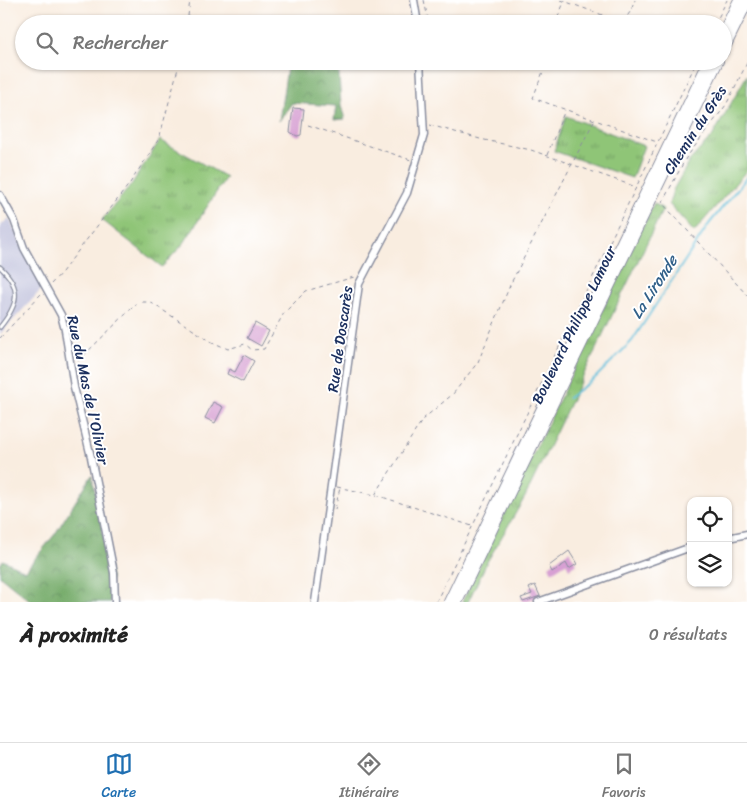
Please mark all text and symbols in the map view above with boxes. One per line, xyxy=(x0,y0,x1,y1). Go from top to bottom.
search box xyxy=(15,15,732,70)
text: Rechercher xyxy=(73,26,168,59)
icon: search xyxy=(33,29,61,57)
street label: Chemin du Grès xyxy=(656,80,734,180)
street label: Boulevard Philippe Lamour xyxy=(524,240,624,409)
water label: La Lironde xyxy=(622,248,687,325)
street label: Rue de Doscarès xyxy=(320,284,360,394)
street label: Rue du Mas de l'Olivier xyxy=(60,313,117,468)
map controls xyxy=(687,497,732,587)
button: locate xyxy=(687,497,732,542)
button: layers xyxy=(687,542,732,587)
text: À proximité xyxy=(20,616,128,654)
text: 0 résultats xyxy=(649,620,727,649)
tab: Carte xyxy=(101,750,136,805)
tab: Itinéraire xyxy=(339,750,399,805)
tab: Favoris xyxy=(602,750,646,805)

